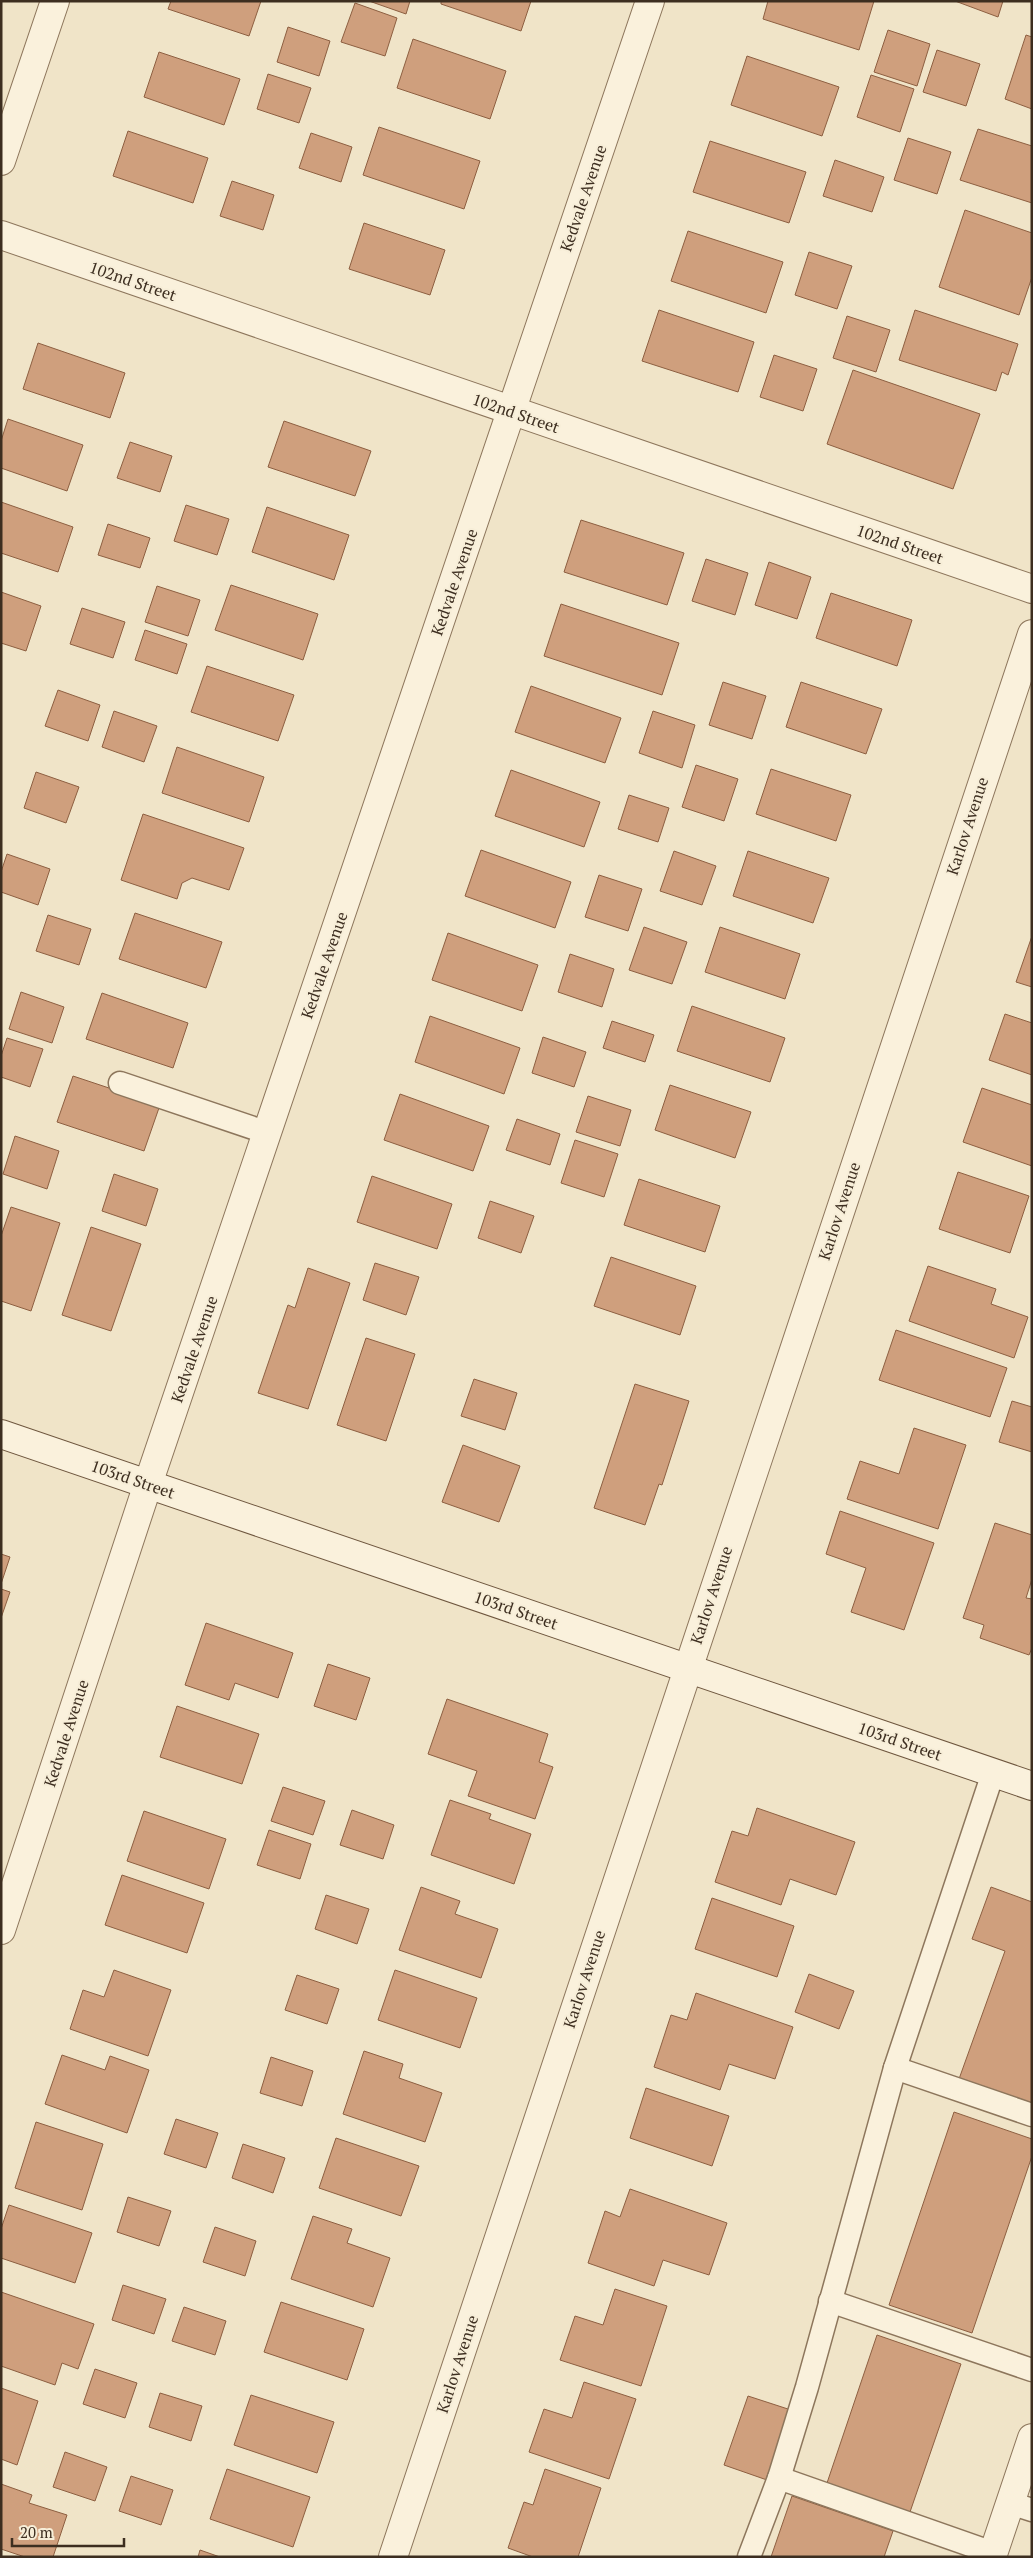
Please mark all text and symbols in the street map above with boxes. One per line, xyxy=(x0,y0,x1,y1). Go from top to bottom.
street label: Kedvale Avenue xyxy=(554,142,612,254)
street label: 102nd Street xyxy=(87,256,179,306)
street label: 102nd Street xyxy=(470,388,562,438)
street label: 102nd Street xyxy=(854,519,946,569)
street label: Kedvale Avenue xyxy=(425,526,483,638)
street label: Karlov Avenue xyxy=(941,774,993,878)
street label: Kedvale Avenue xyxy=(295,909,353,1021)
street label: Karlov Avenue xyxy=(813,1159,865,1263)
street label: Kedvale Avenue xyxy=(165,1293,223,1405)
street label: 103rd Street xyxy=(88,1454,178,1504)
street label: Karlov Avenue xyxy=(685,1543,737,1647)
street label: 103rd Street xyxy=(471,1585,561,1635)
street label: Kedvale Avenue xyxy=(38,1677,94,1789)
street label: 103rd Street xyxy=(855,1716,945,1766)
street label: Karlov Avenue xyxy=(558,1927,610,2031)
street label: Karlov Avenue xyxy=(431,2312,483,2416)
scale bar xyxy=(12,2516,125,2548)
text: 20 m xyxy=(20,2522,53,2542)

